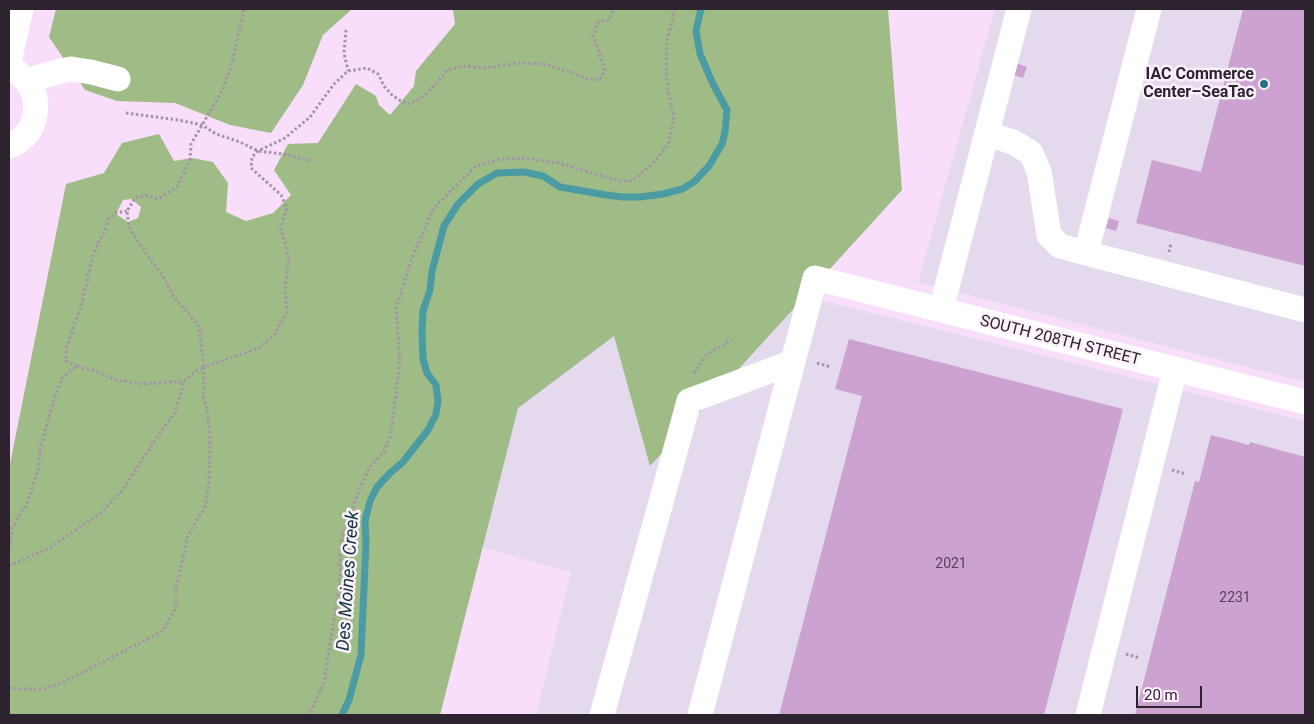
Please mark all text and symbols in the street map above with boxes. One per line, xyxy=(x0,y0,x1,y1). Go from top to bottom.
place label: IAC Commerce Center–SeaTac xyxy=(1143,65,1254,103)
marker: IAC Commerce Center–SeaTac xyxy=(1258,78,1270,90)
street label: SOUTH 208TH STREET xyxy=(978,312,1142,370)
water label: Des Moines Creek xyxy=(333,510,365,652)
house number: 2021 xyxy=(935,556,967,572)
house number: 2231 xyxy=(1219,590,1251,606)
scale bar xyxy=(1139,676,1205,708)
text: 20 m xyxy=(1144,686,1178,704)

